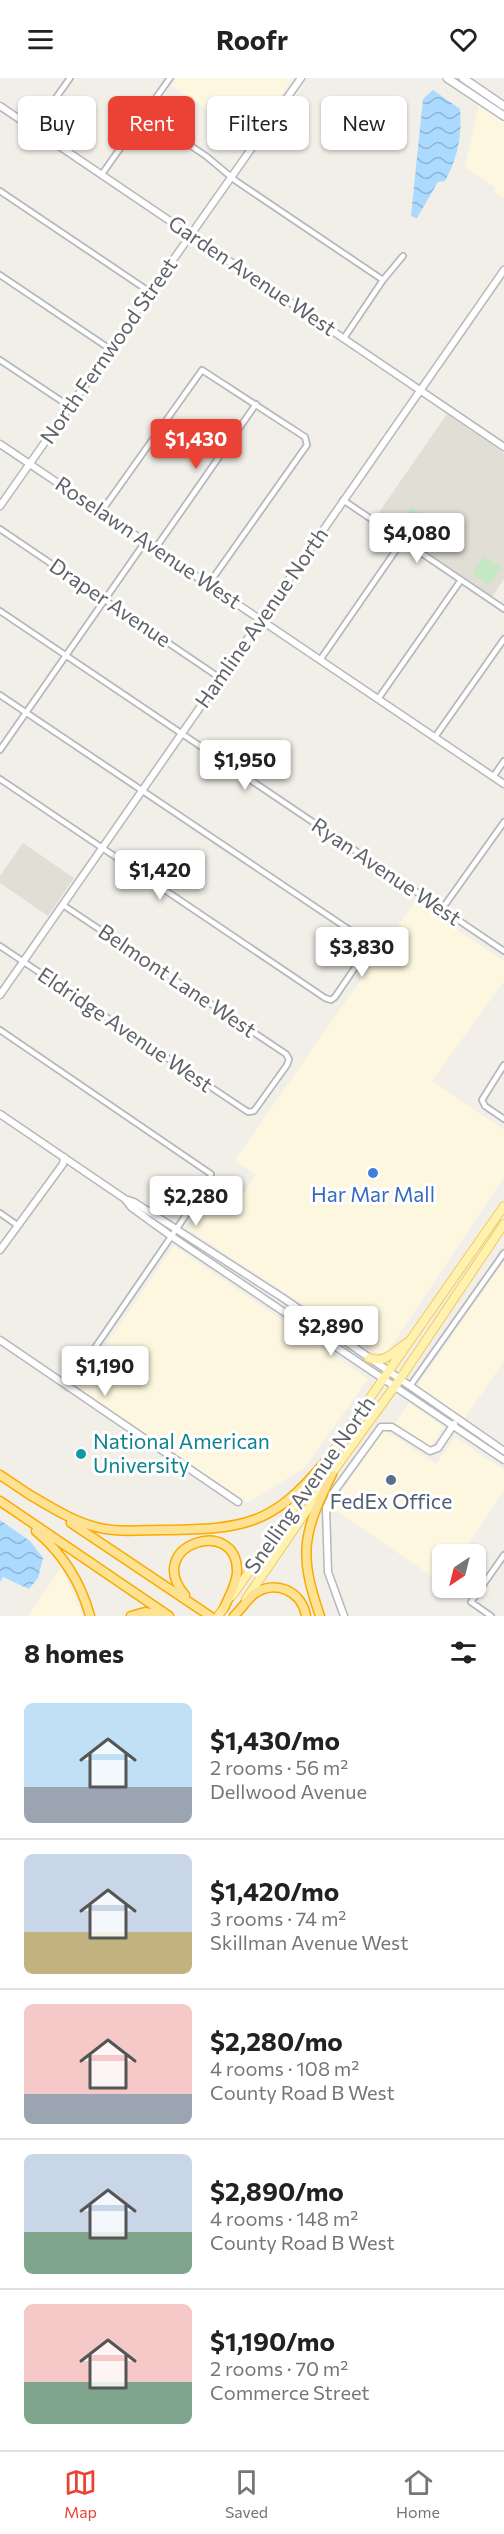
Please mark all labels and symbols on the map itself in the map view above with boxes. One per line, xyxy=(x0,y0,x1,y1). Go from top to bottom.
street label: Garden Avenue West xyxy=(164,209,341,340)
street label: North Fernwood Street xyxy=(34,252,181,448)
pin: $1,430 xyxy=(147,419,245,470)
street label: Roselawn Avenue West xyxy=(51,470,246,613)
pin: $4,080 xyxy=(368,513,466,564)
street label: Hamline Avenue North xyxy=(189,522,332,712)
street label: Draper Avenue xyxy=(46,552,176,651)
pin: $1,950 xyxy=(196,740,294,791)
street label: Ryan Avenue West xyxy=(307,812,466,930)
pin: $1,420 xyxy=(111,850,209,901)
street label: Belmont Lane West xyxy=(94,918,261,1042)
pin: $3,830 xyxy=(313,927,411,978)
street label: Eldridge Avenue West xyxy=(34,961,218,1097)
marker: Har Mar Mall xyxy=(366,1166,380,1180)
pin: $2,280 xyxy=(147,1176,245,1227)
place label: Har Mar Mall xyxy=(311,1181,435,1206)
pin: $2,890 xyxy=(282,1306,380,1357)
pin: $1,190 xyxy=(56,1346,154,1397)
street label: Snelling Avenue North xyxy=(238,1391,379,1577)
place label: National American University xyxy=(93,1428,270,1477)
marker: National American University xyxy=(74,1447,88,1461)
marker: FedEx Office xyxy=(384,1473,398,1487)
place label: FedEx Office xyxy=(330,1488,452,1513)
north arrow xyxy=(432,1544,486,1598)

